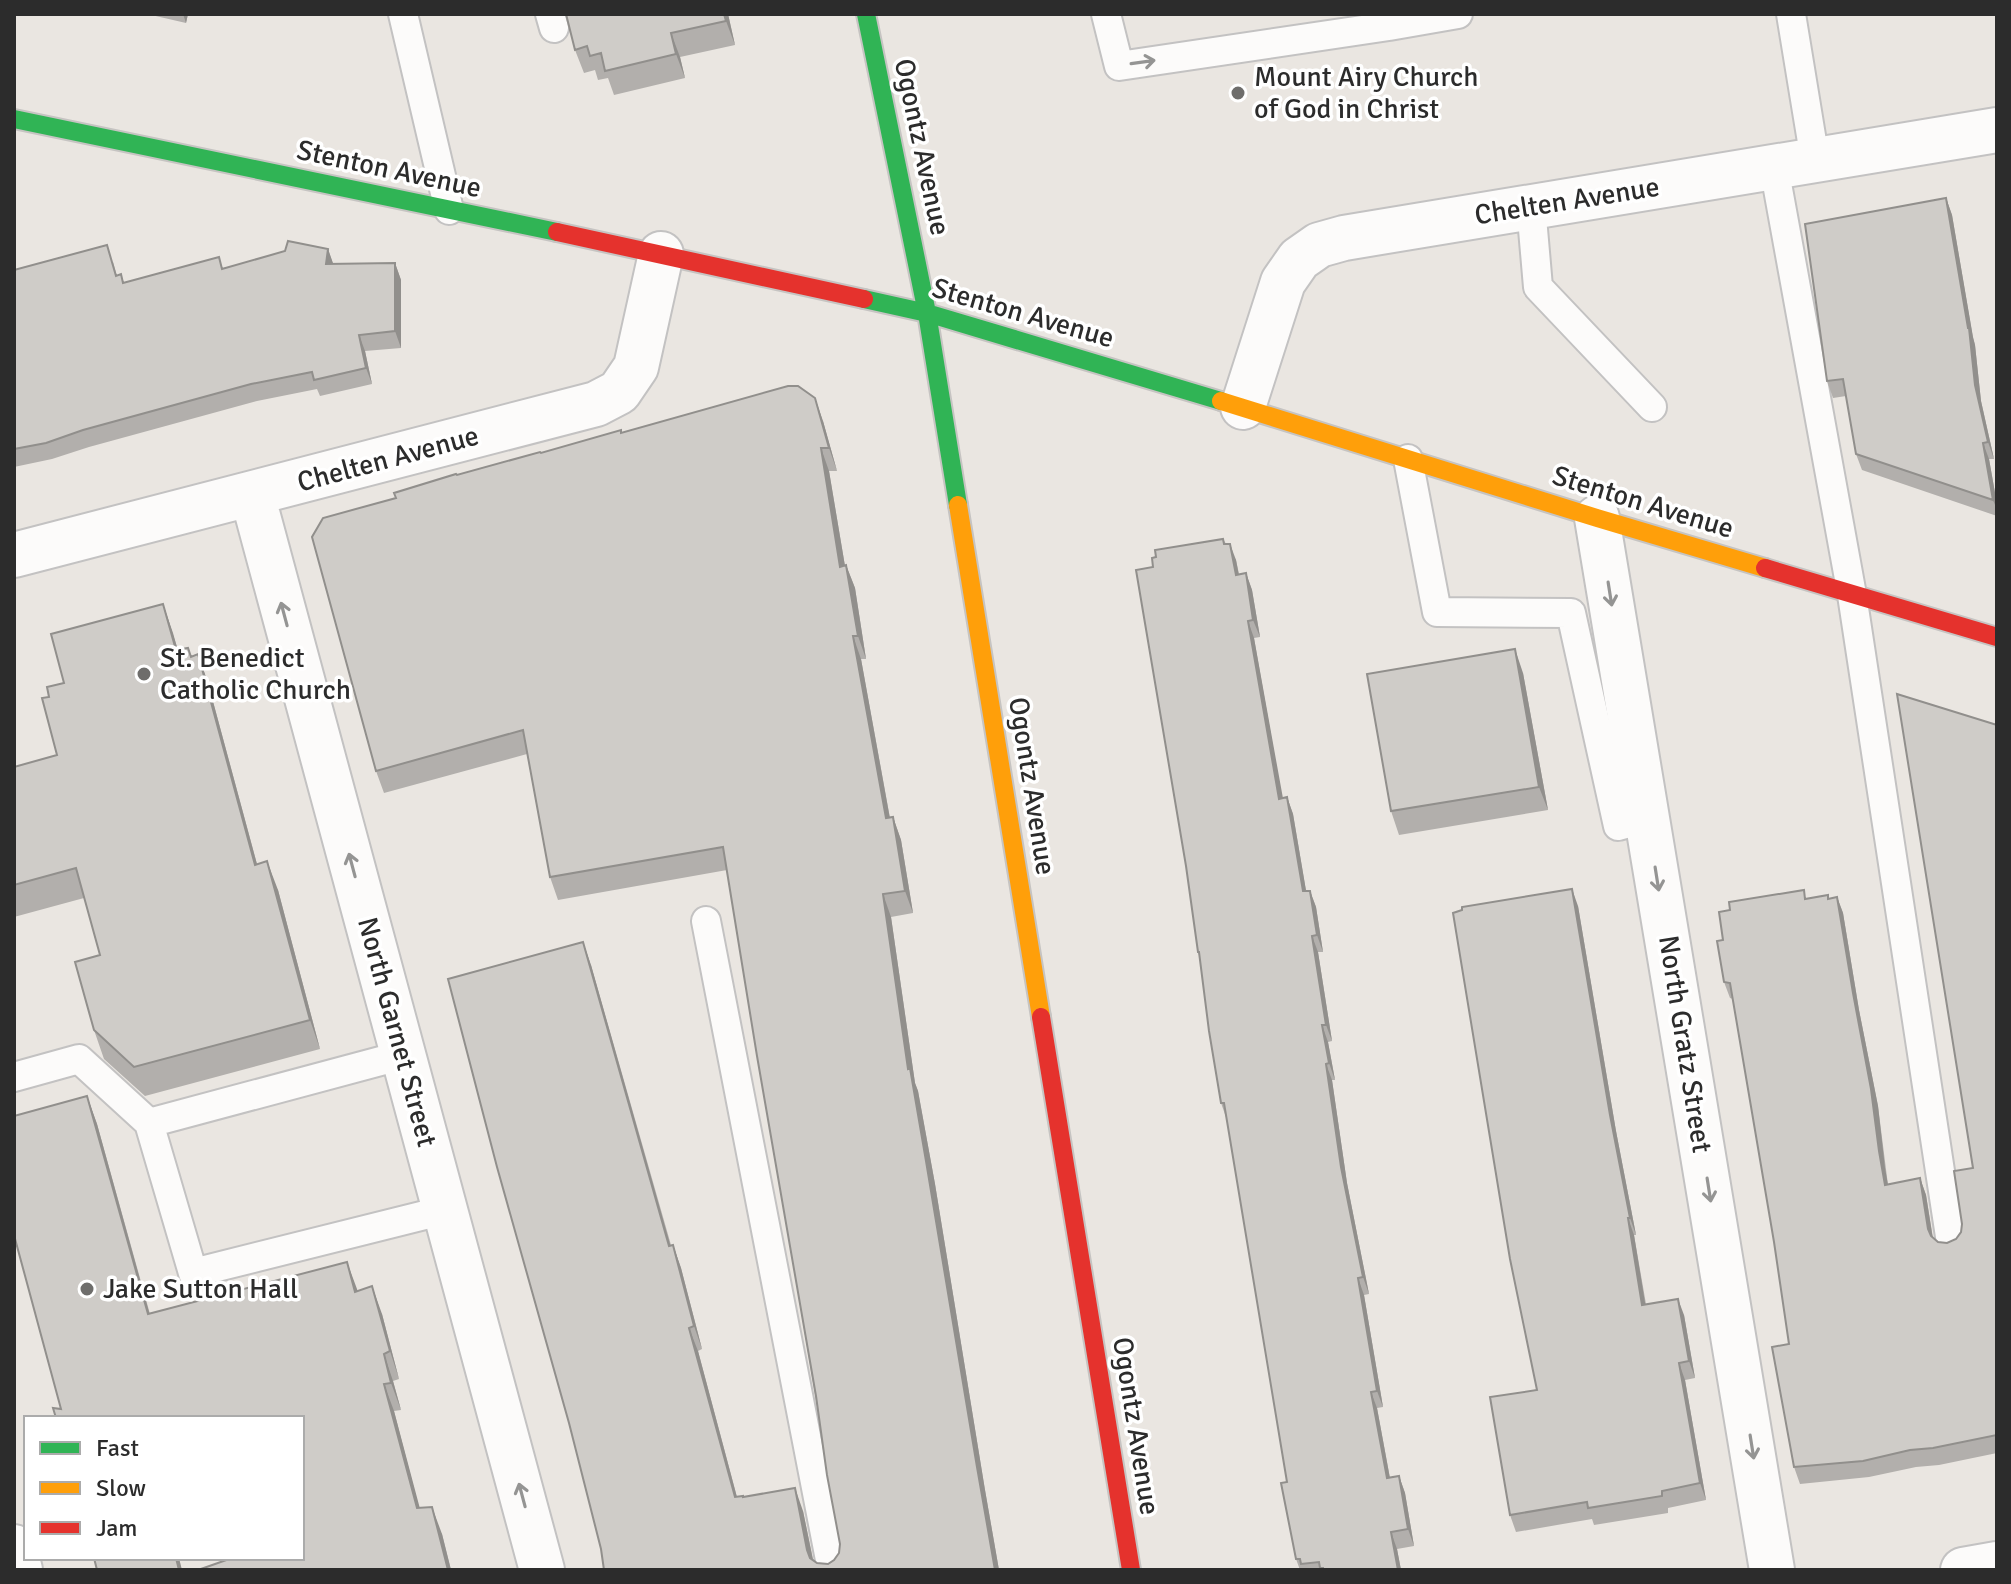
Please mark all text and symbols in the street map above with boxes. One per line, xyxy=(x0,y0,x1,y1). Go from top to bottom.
one-way arrow xyxy=(1130,54,1155,69)
street label: Ogontz Avenue xyxy=(887,56,957,238)
place label: Mount Airy Church of God in Christ xyxy=(1254,60,1478,126)
marker: Mount Airy Church of God in Christ xyxy=(1229,84,1247,102)
street label: Stenton Avenue xyxy=(294,133,484,205)
street label: Chelten Avenue xyxy=(1472,170,1662,232)
street label: Stenton Avenue xyxy=(928,271,1118,355)
street label: Chelten Avenue xyxy=(294,418,482,500)
street label: Stenton Avenue xyxy=(1548,458,1738,546)
one-way arrow xyxy=(1603,581,1618,607)
one-way arrow xyxy=(276,602,291,628)
place label: St. Benedict Catholic Church xyxy=(160,641,351,707)
marker: St. Benedict Catholic Church xyxy=(135,665,153,683)
street label: Ogontz Avenue xyxy=(1001,695,1063,877)
one-way arrow xyxy=(343,853,358,879)
one-way arrow xyxy=(1651,865,1666,891)
street label: North Garnet Street xyxy=(350,913,444,1151)
street label: North Gratz Street xyxy=(1651,933,1719,1155)
one-way arrow xyxy=(1702,1177,1717,1203)
place label: Jake Sutton Hall xyxy=(103,1272,298,1306)
marker: Jake Sutton Hall xyxy=(78,1280,96,1298)
street label: Ogontz Avenue xyxy=(1105,1335,1167,1517)
legend xyxy=(24,1416,304,1560)
text: Fast xyxy=(96,1433,139,1463)
one-way arrow xyxy=(1745,1434,1760,1459)
text: Slow xyxy=(96,1473,146,1503)
one-way arrow xyxy=(514,1482,529,1508)
text: Jam xyxy=(96,1513,137,1543)

